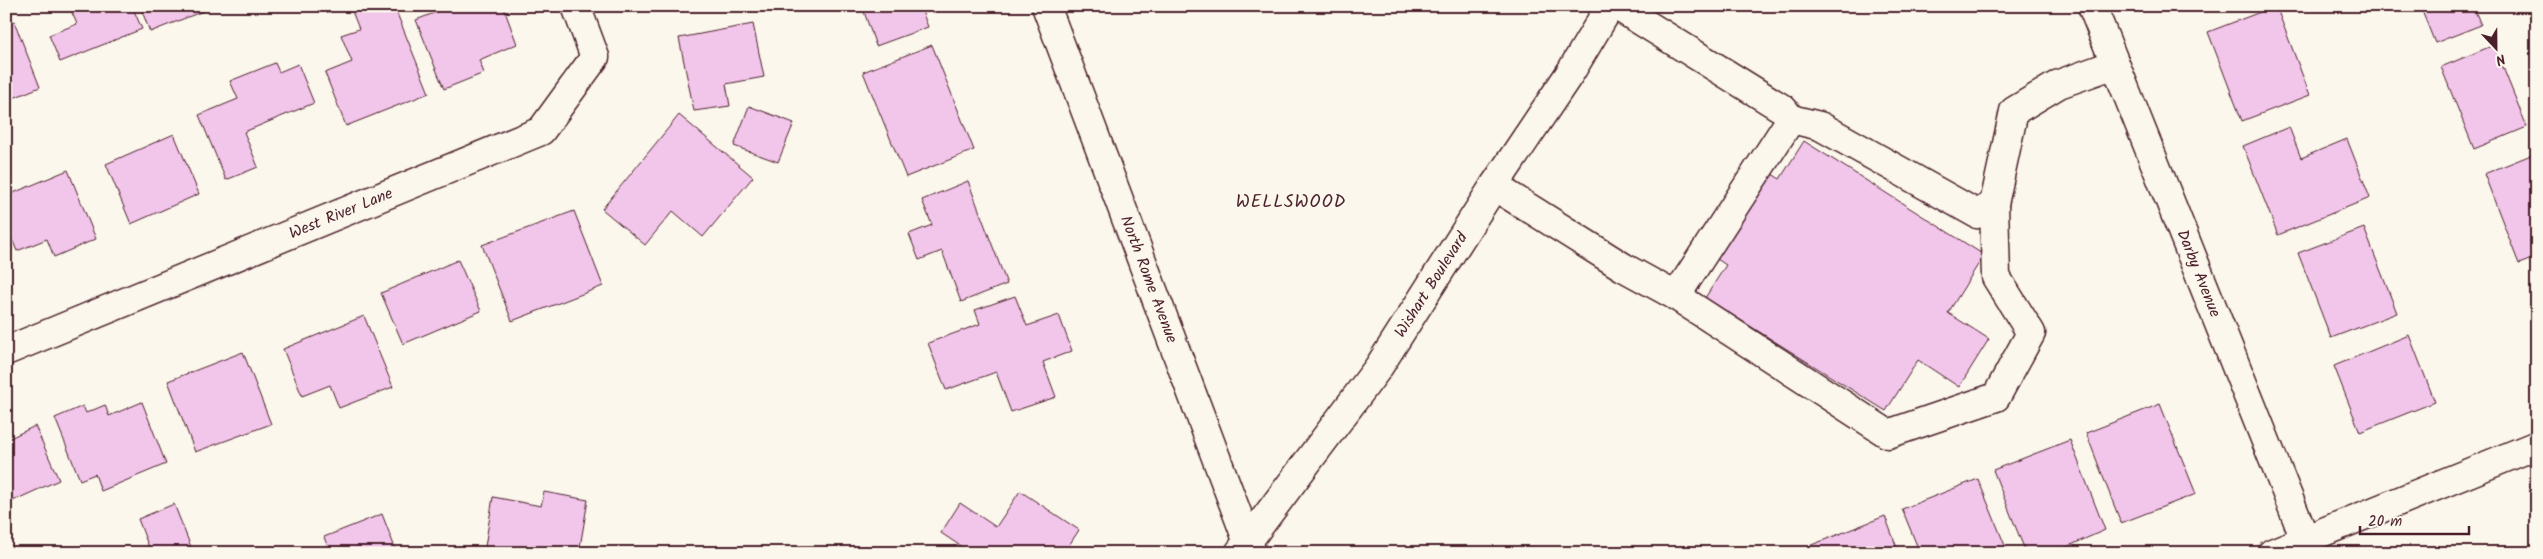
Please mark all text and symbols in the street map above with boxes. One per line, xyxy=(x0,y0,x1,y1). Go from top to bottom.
north arrow xyxy=(2470,22,2520,72)
text: N xyxy=(2492,47,2509,71)
street label: West River Lane xyxy=(285,181,396,246)
district label: WELLSWOOD xyxy=(1236,188,1346,217)
street label: North Rome Avenue xyxy=(1113,212,1184,347)
street label: Wishart Boulevard xyxy=(1388,226,1475,343)
street label: Darby Avenue xyxy=(2170,226,2228,321)
scale bar xyxy=(2360,504,2469,536)
text: 20 m xyxy=(2368,510,2402,534)

